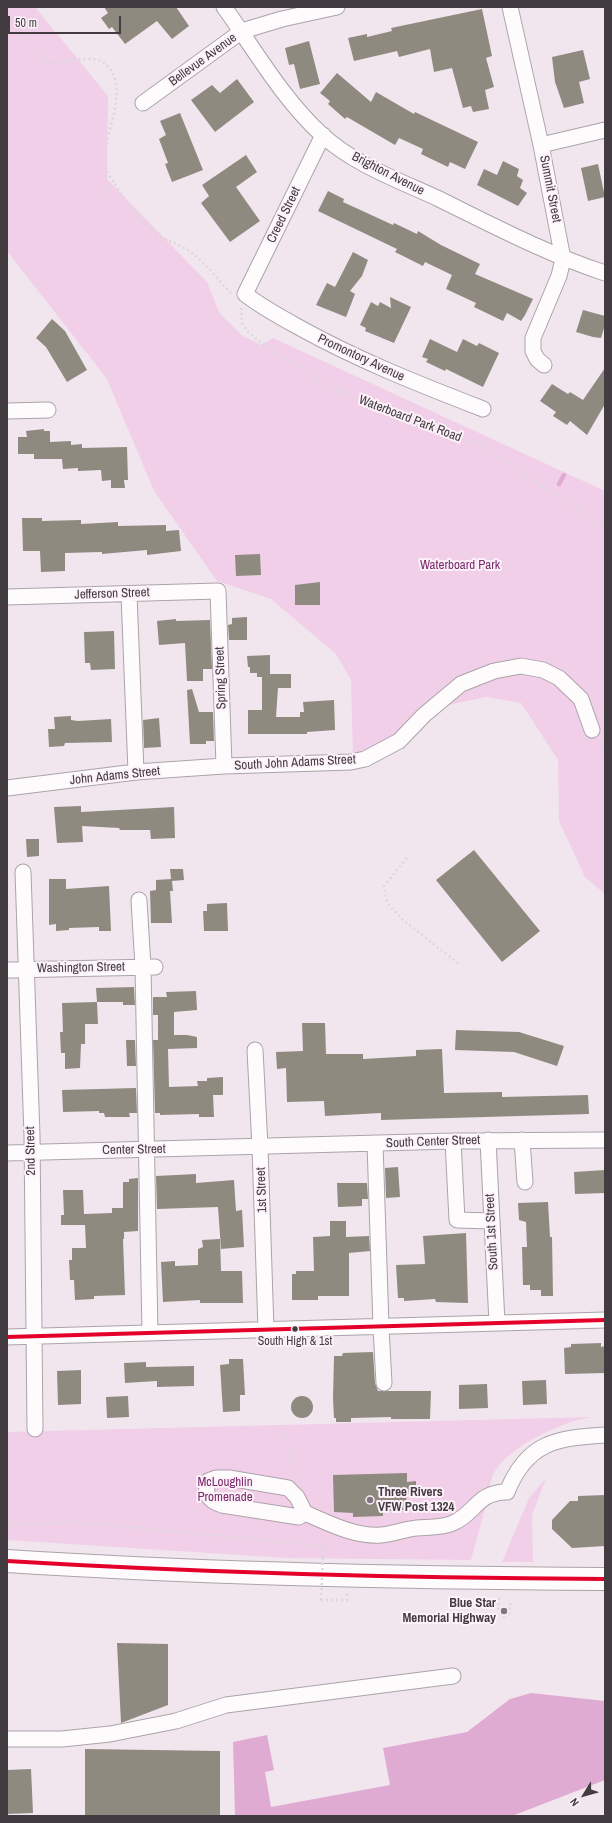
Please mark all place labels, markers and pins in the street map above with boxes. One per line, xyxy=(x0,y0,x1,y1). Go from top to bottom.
marker: South High & 1st xyxy=(290,1324,300,1334)
place label: South High & 1st xyxy=(258,1335,332,1349)
place label: Three Rivers VFW Post 1324 xyxy=(378,1485,454,1516)
marker: Three Rivers VFW Post 1324 xyxy=(365,1495,375,1505)
place label: Blue Star Memorial Highway xyxy=(402,1596,496,1627)
marker: Blue Star Memorial Highway xyxy=(499,1606,509,1616)

